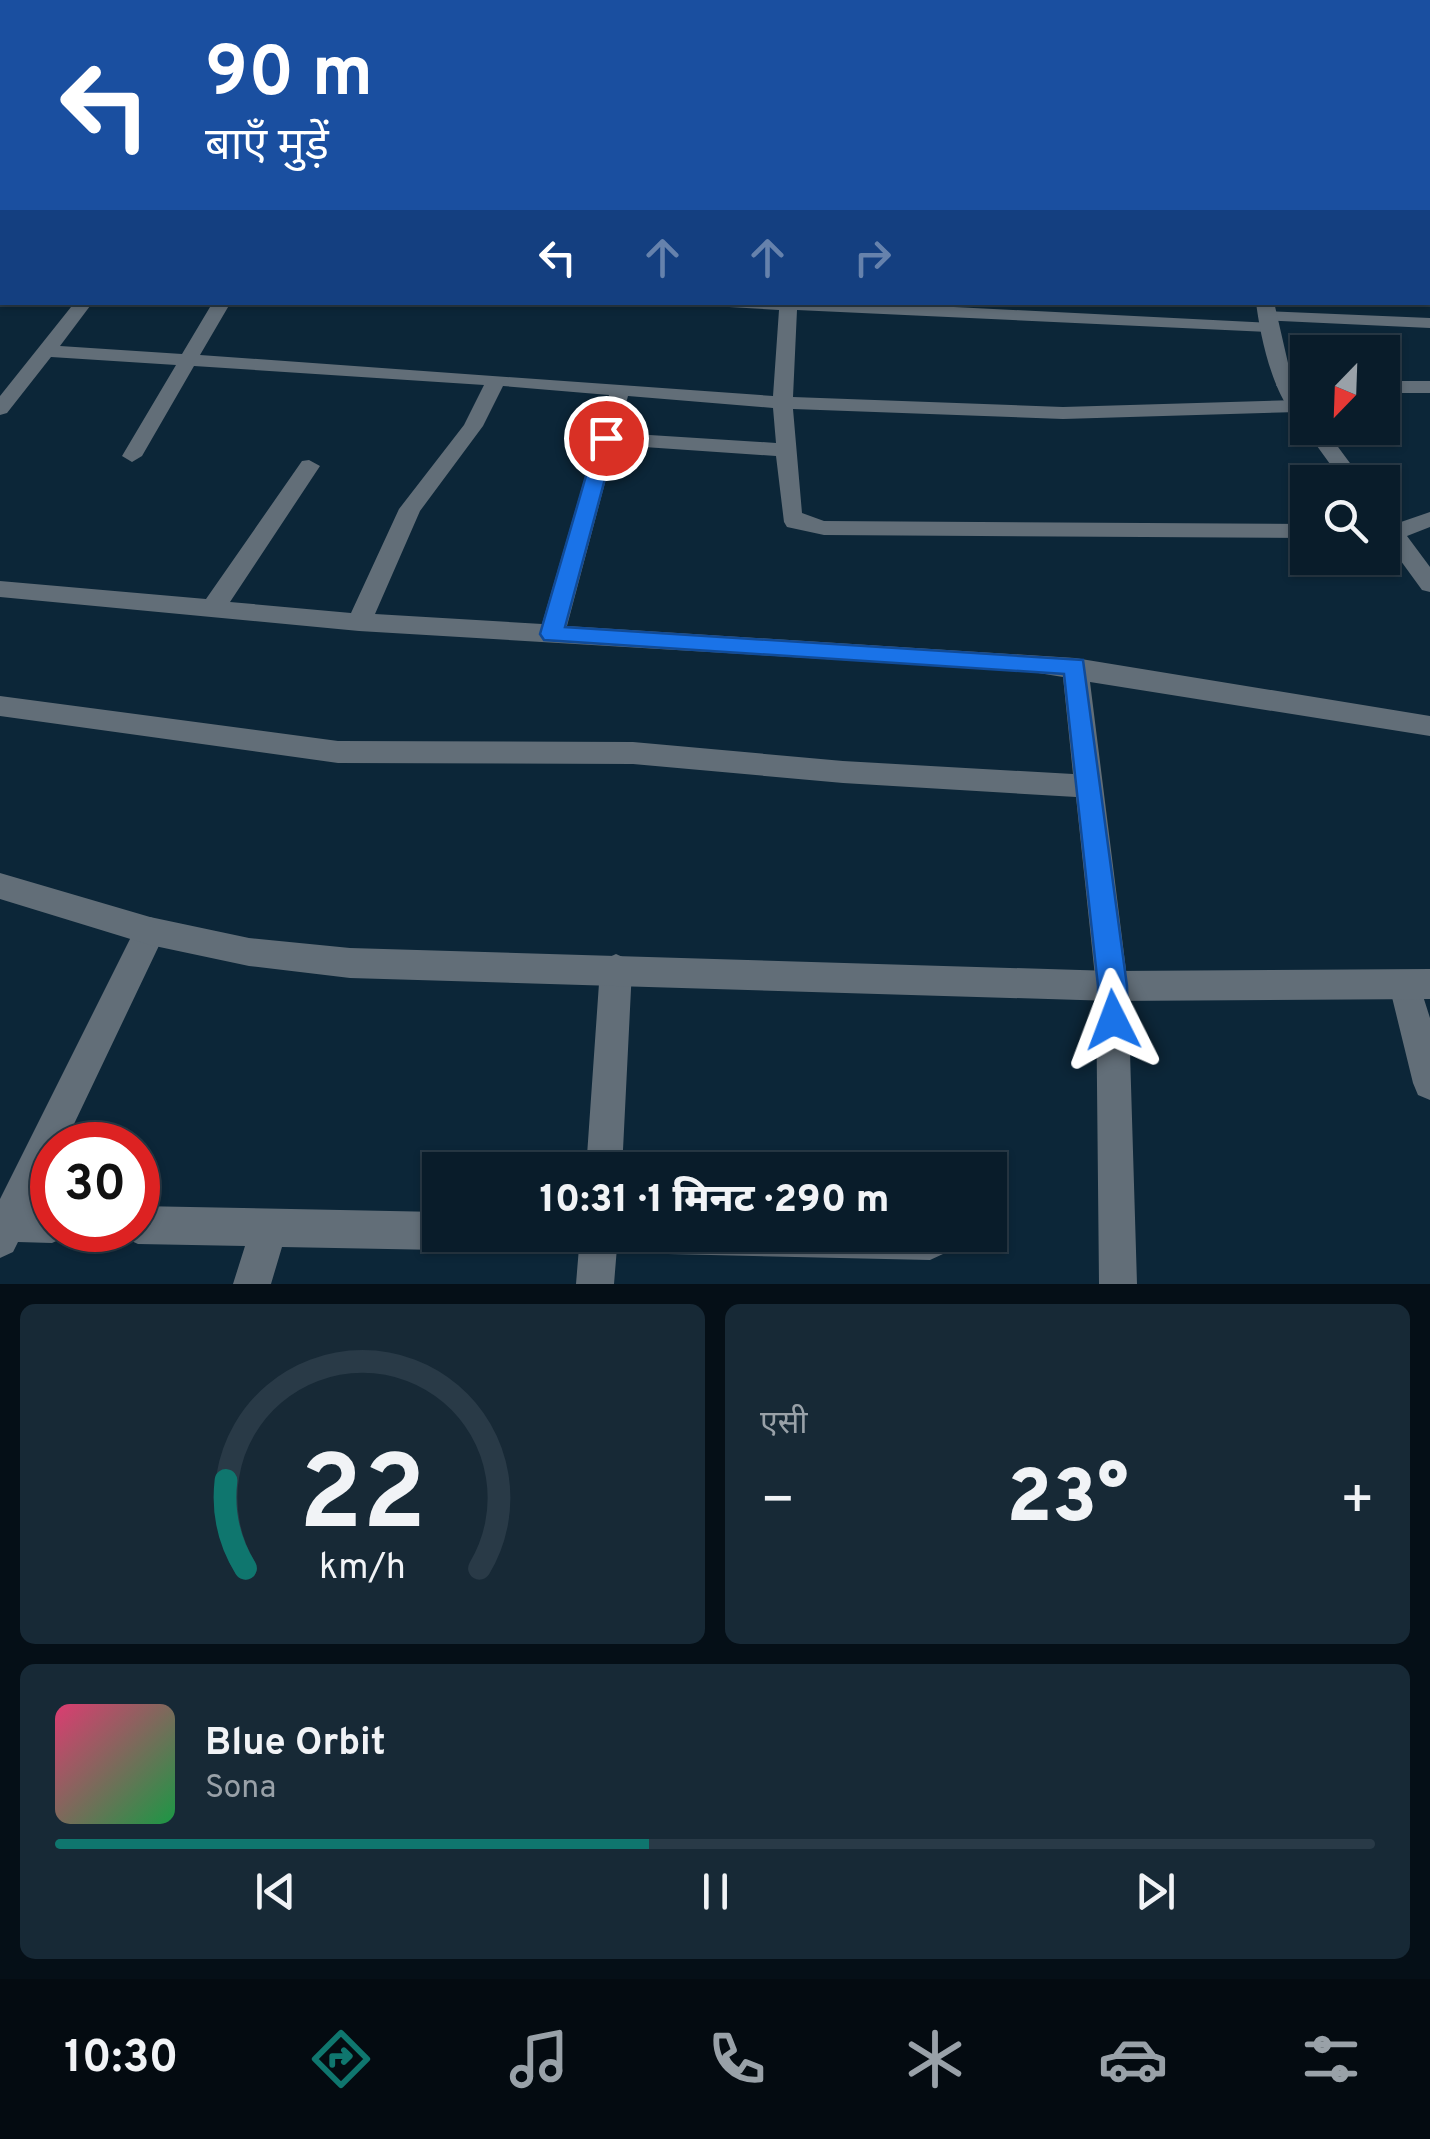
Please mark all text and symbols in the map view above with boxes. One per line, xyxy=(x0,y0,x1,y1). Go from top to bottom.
text: 90 m xyxy=(205,32,373,121)
icon: left xyxy=(40,40,170,170)
text: बाएँ मुड़ें xyxy=(205,119,329,176)
icon: left xyxy=(530,230,585,285)
icon: ahead xyxy=(635,230,690,285)
icon: ahead xyxy=(740,230,795,285)
icon: right xyxy=(845,230,900,285)
north arrow xyxy=(1290,335,1400,445)
map controls xyxy=(1290,335,1400,575)
pin xyxy=(564,396,649,481)
icon: arrive xyxy=(579,411,634,466)
button: search xyxy=(1290,465,1400,575)
position arrow xyxy=(1061,968,1165,1072)
speed limit sign: 30 xyxy=(30,1122,160,1252)
text: 10:31 · 1 मिनट · 290 m xyxy=(540,1177,889,1226)
text: एसी xyxy=(760,1405,808,1445)
text: 22 xyxy=(299,1434,426,1566)
text: 23° xyxy=(1006,1454,1129,1549)
text: − xyxy=(760,1468,795,1538)
text: + xyxy=(1340,1468,1375,1538)
text: km/h xyxy=(319,1546,406,1592)
text: Blue Orbit xyxy=(205,1720,386,1769)
text: Sona xyxy=(205,1769,276,1809)
icon: previous xyxy=(248,1864,303,1919)
icon: pause xyxy=(688,1864,743,1919)
icon: next xyxy=(1128,1864,1183,1919)
icon: directions xyxy=(306,2024,376,2094)
icon: music xyxy=(504,2024,574,2094)
icon: phone xyxy=(702,2024,772,2094)
icon: climate xyxy=(900,2024,970,2094)
icon: car xyxy=(1098,2024,1168,2094)
icon: filters xyxy=(1296,2024,1366,2094)
text: 10:30 xyxy=(64,2031,178,2088)

